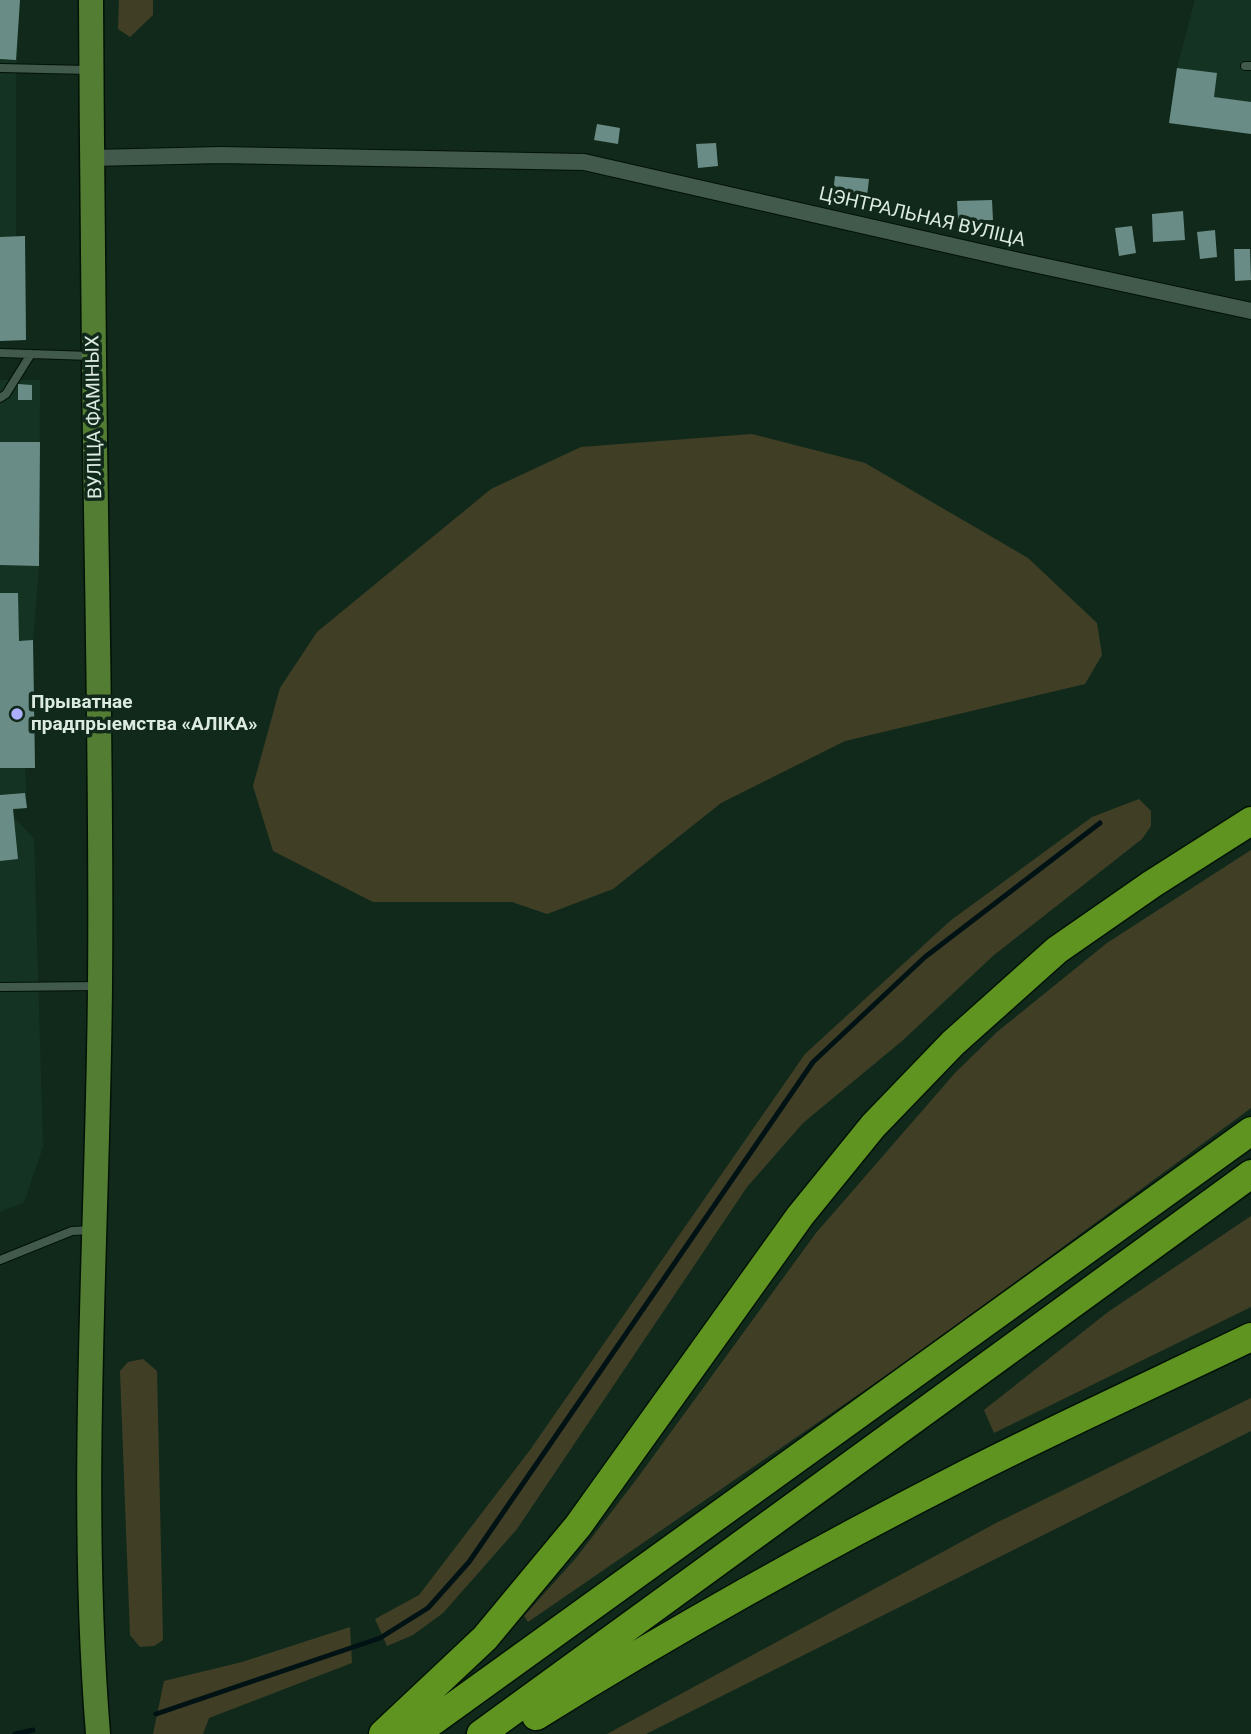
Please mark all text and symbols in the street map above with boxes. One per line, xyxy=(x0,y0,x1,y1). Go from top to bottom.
street label: ЦЭНТРАЛЬНАЯ ВУЛІЦА xyxy=(817,183,1027,253)
street label: ВУЛІЦА ФАМІНЫХ xyxy=(82,335,108,499)
place label: Прыватнае прадпрыемства «АЛІКА» xyxy=(31,692,258,736)
marker: Прыватнае прадпрыемства «АЛІКА» xyxy=(9,706,25,722)

